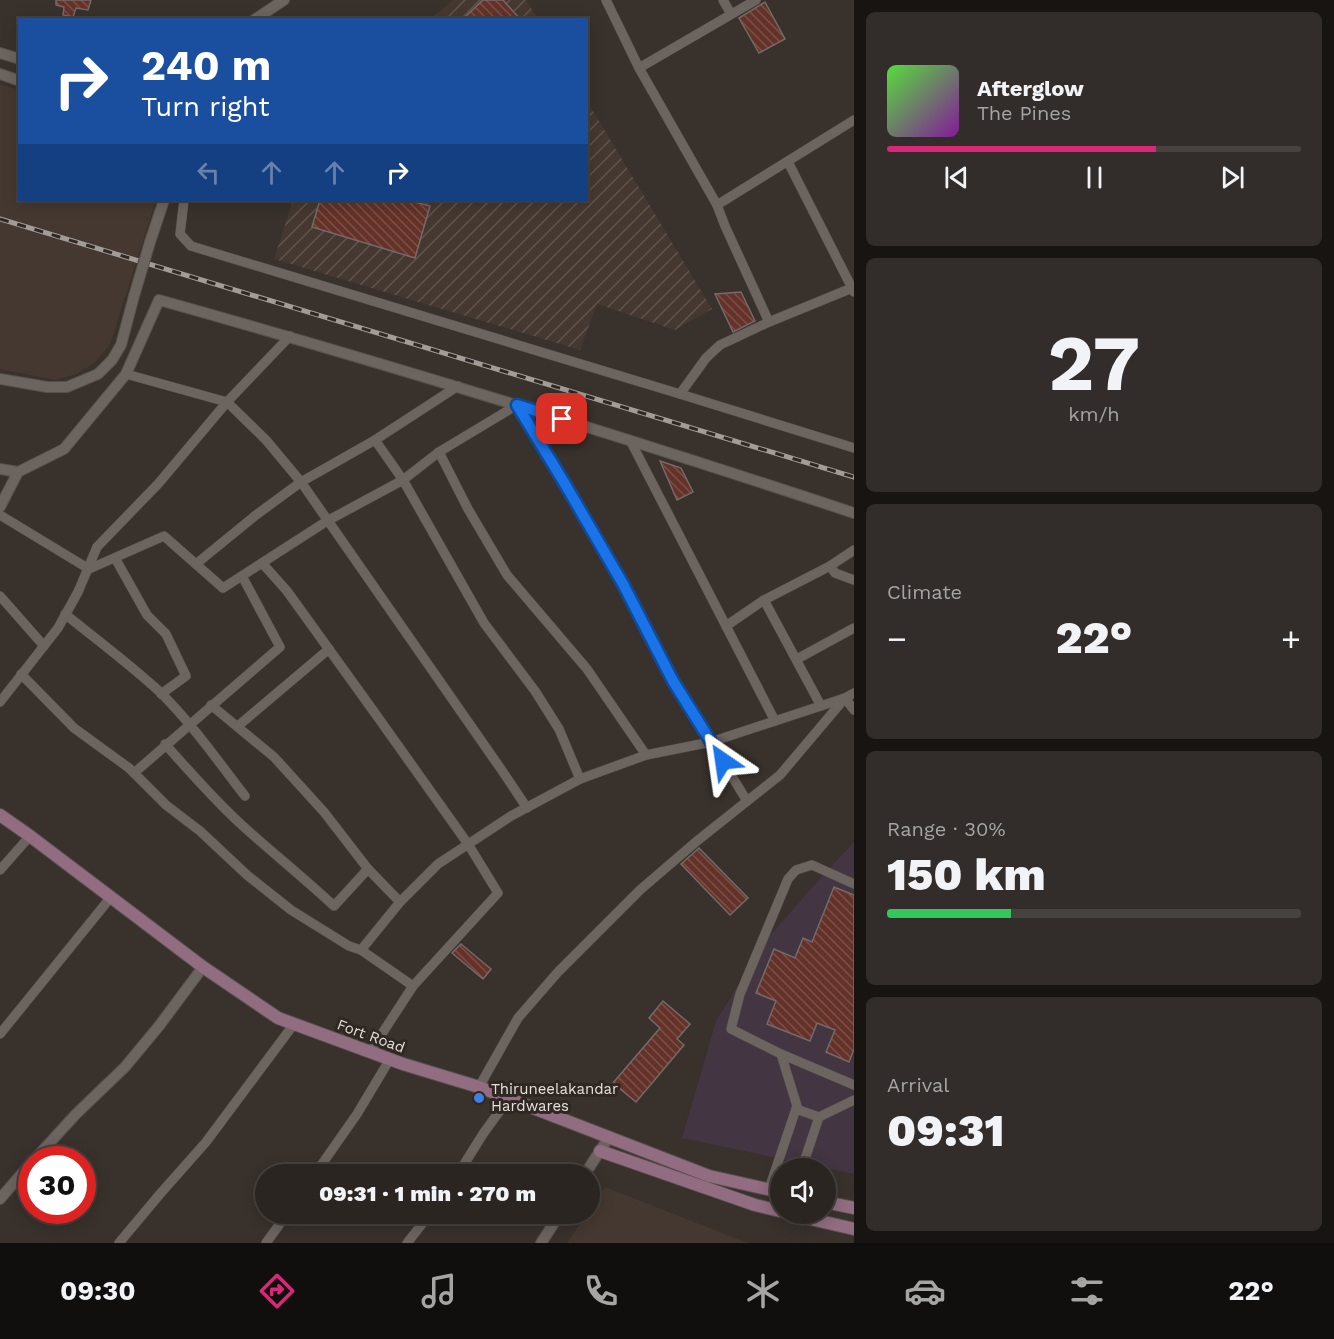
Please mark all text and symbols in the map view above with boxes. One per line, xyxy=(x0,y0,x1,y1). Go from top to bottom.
text: 240 m xyxy=(141,41,271,90)
icon: right xyxy=(42,42,120,120)
text: Afterglow xyxy=(977,76,1084,101)
text: Turn right xyxy=(141,91,270,123)
text: The Pines xyxy=(977,101,1071,125)
icon: left xyxy=(192,156,225,189)
icon: ahead xyxy=(255,156,288,189)
icon: ahead xyxy=(318,156,351,189)
icon: right xyxy=(381,156,414,189)
icon: previous xyxy=(940,161,973,194)
icon: pause xyxy=(1078,161,1111,194)
icon: next xyxy=(1216,161,1249,194)
text: 27 xyxy=(1048,317,1140,409)
pin xyxy=(536,393,587,444)
icon: arrive xyxy=(545,402,578,435)
text: km/h xyxy=(1068,402,1120,426)
text: Climate xyxy=(887,580,962,604)
text: 22° xyxy=(1056,611,1132,664)
text: − xyxy=(887,619,907,658)
text: + xyxy=(1281,619,1301,658)
position arrow xyxy=(691,729,755,793)
text: Range · 30% xyxy=(887,817,1006,841)
text: 150 km xyxy=(887,848,1046,901)
street label: Fort Road xyxy=(335,1015,407,1057)
text: Arrival xyxy=(887,1073,949,1097)
place label: Thiruneelakandar Hardwares xyxy=(491,1080,618,1115)
marker: Thiruneelakandar Hardwares xyxy=(472,1091,486,1105)
text: 09:31 xyxy=(887,1104,1005,1157)
speed limit sign: 30 xyxy=(18,1146,96,1224)
map controls xyxy=(770,1158,836,1224)
button: sound xyxy=(770,1158,836,1224)
text: 09:31 · 1 min · 270 m xyxy=(319,1181,536,1206)
icon: directions xyxy=(256,1270,298,1312)
icon: music xyxy=(418,1270,460,1312)
icon: phone xyxy=(580,1270,622,1312)
icon: climate xyxy=(742,1270,784,1312)
icon: car xyxy=(904,1270,946,1312)
icon: filters xyxy=(1066,1270,1108,1312)
text: 09:30 xyxy=(60,1275,136,1307)
text: 22° xyxy=(1228,1275,1274,1307)

